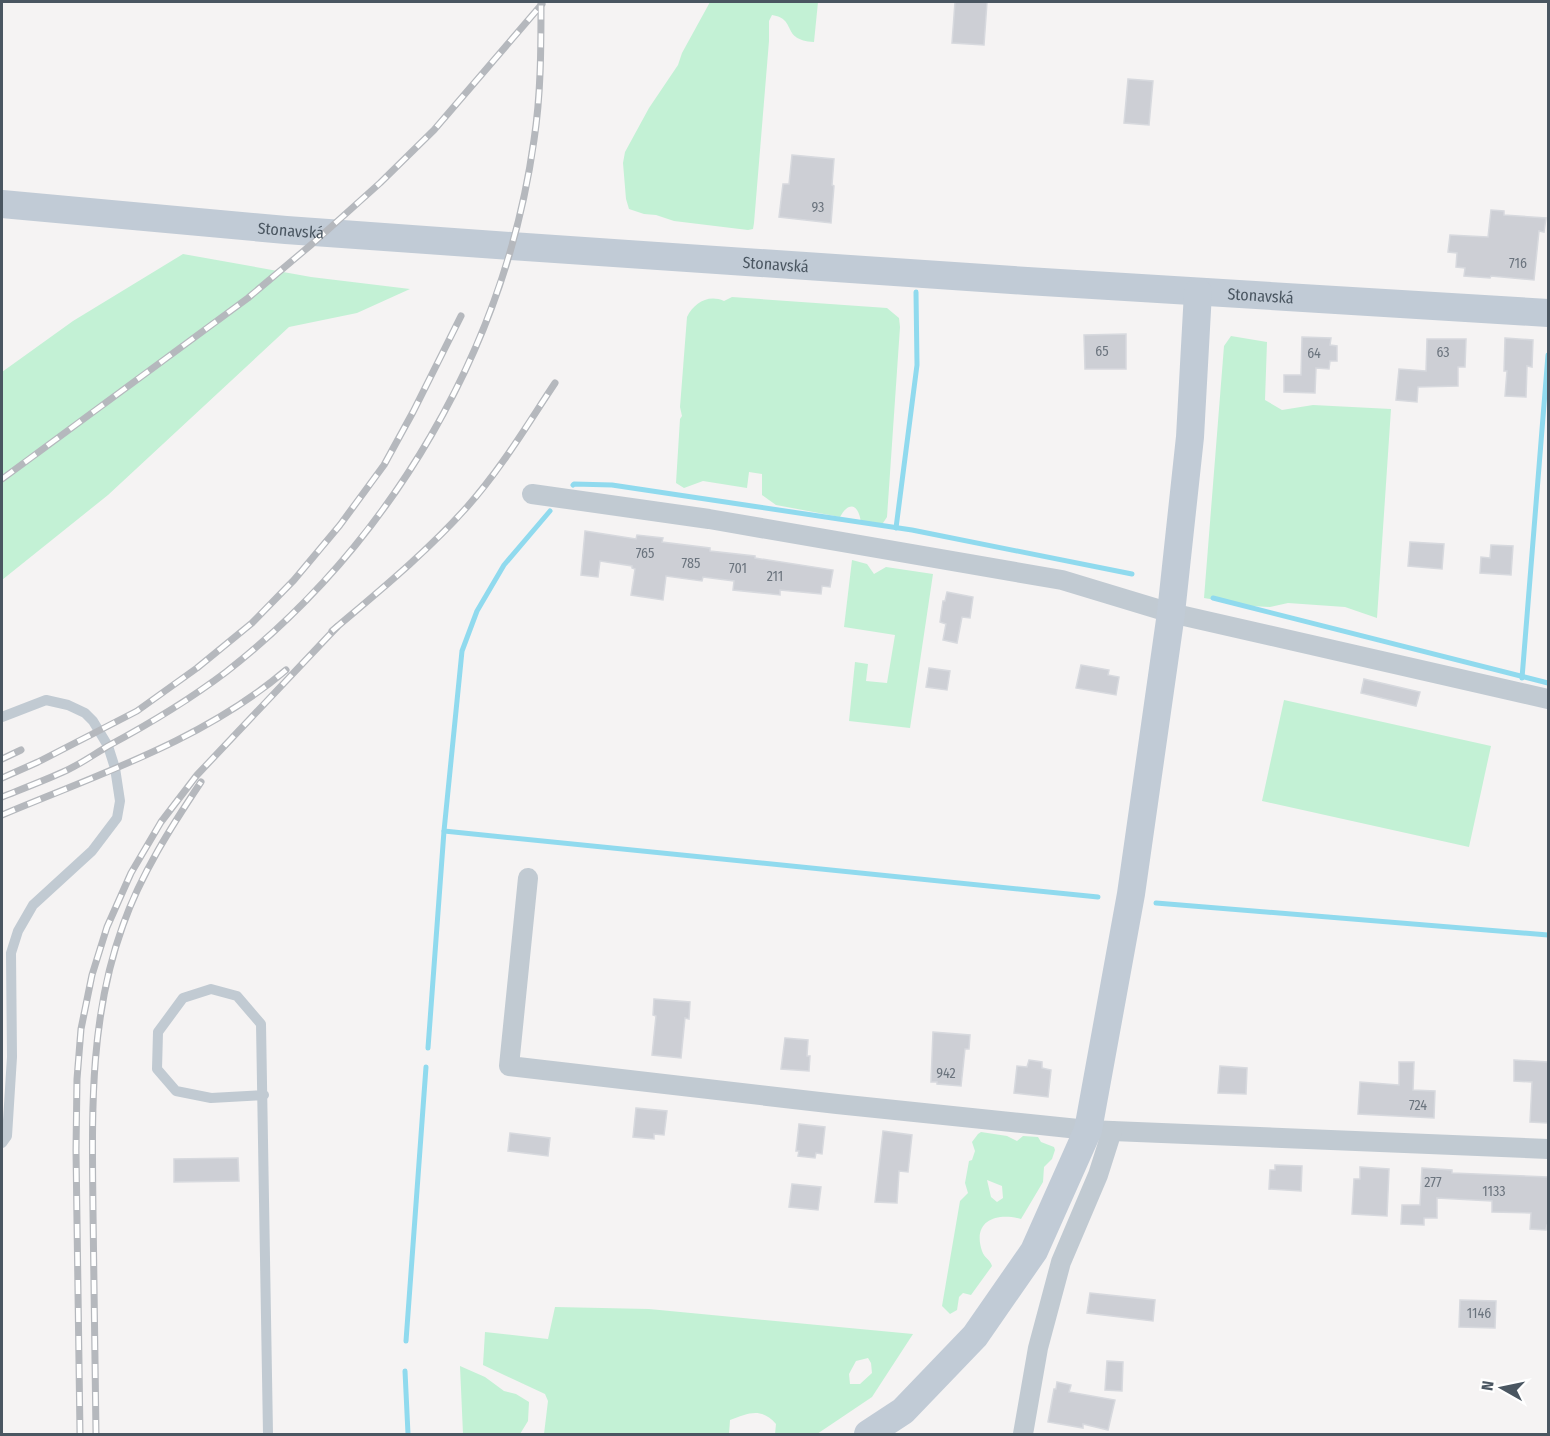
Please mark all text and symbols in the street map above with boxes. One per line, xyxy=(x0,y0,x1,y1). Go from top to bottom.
house number: 93 xyxy=(812,199,824,216)
street label: Stonavská xyxy=(257,218,325,242)
street label: Stonavská xyxy=(742,252,810,276)
house number: 716 xyxy=(1509,255,1527,272)
street label: Stonavská xyxy=(1227,284,1294,307)
house number: 65 xyxy=(1095,343,1109,360)
house number: 63 xyxy=(1436,344,1450,361)
house number: 64 xyxy=(1307,345,1321,362)
house number: 765 xyxy=(636,545,654,562)
house number: 785 xyxy=(682,555,700,572)
house number: 701 xyxy=(729,560,747,577)
house number: 211 xyxy=(767,568,783,585)
house number: 942 xyxy=(936,1065,956,1082)
house number: 724 xyxy=(1409,1097,1427,1114)
house number: 277 xyxy=(1424,1174,1442,1191)
house number: 1133 xyxy=(1482,1183,1506,1200)
house number: 1146 xyxy=(1467,1305,1491,1322)
north arrow xyxy=(1472,1358,1532,1418)
text: N xyxy=(1478,1380,1498,1392)

